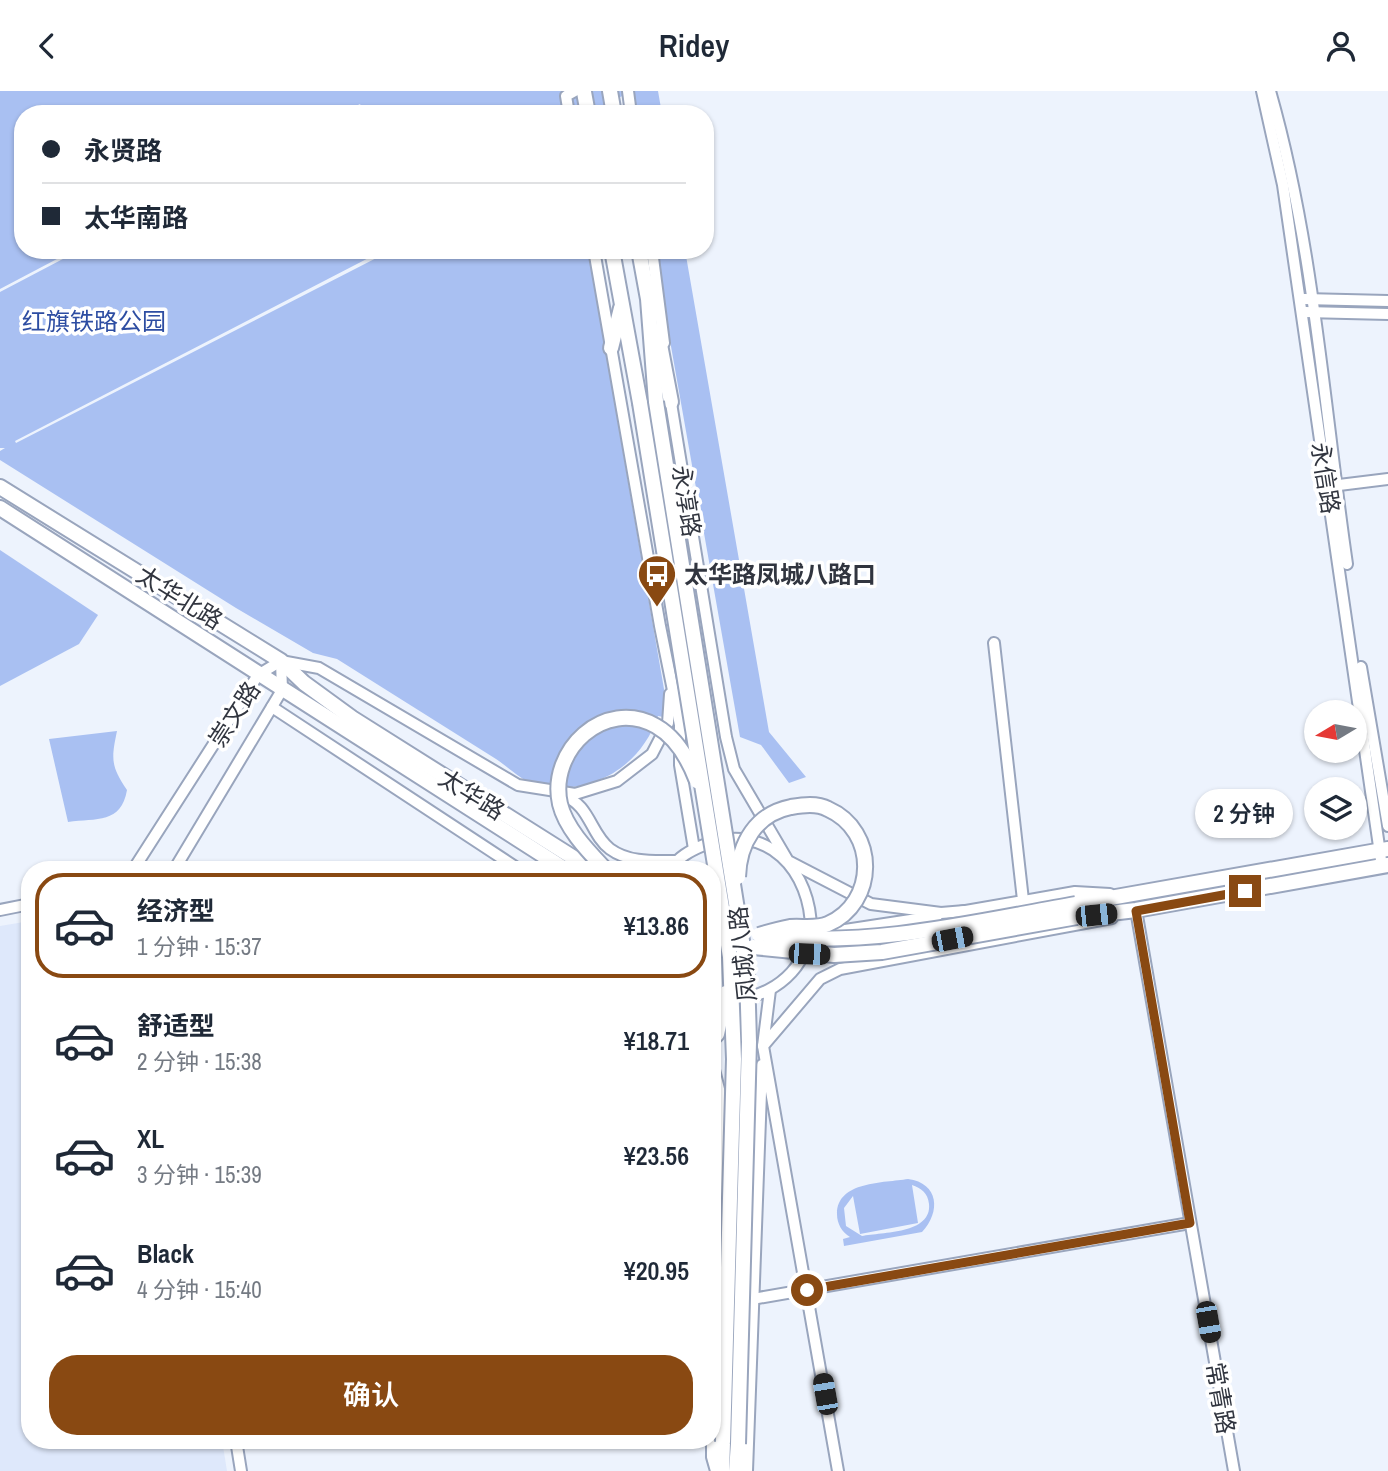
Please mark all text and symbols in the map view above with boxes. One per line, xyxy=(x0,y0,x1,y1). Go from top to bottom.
text: Ridey xyxy=(659,24,729,67)
icon: back xyxy=(28,27,66,65)
icon: person xyxy=(1322,27,1360,65)
text: 永贤路 xyxy=(84,133,162,168)
text: 太华南路 xyxy=(84,200,188,235)
park label: 红旗铁路公园 xyxy=(22,305,166,337)
street label: 永信路 xyxy=(1305,440,1347,516)
street label: 永淳路 xyxy=(666,463,708,539)
bus stop icon: 太华路凤城八路口 xyxy=(636,553,678,608)
street label: 太华北路 xyxy=(131,558,229,636)
place label: 太华路凤城八路口 xyxy=(684,558,876,590)
street label: 崇文路 xyxy=(201,675,267,753)
north arrow xyxy=(1304,700,1367,763)
map controls xyxy=(1304,700,1367,840)
street label: 太华路 xyxy=(433,761,511,827)
button: layers xyxy=(1304,777,1367,840)
callout: 2 分钟 xyxy=(1196,789,1294,839)
text: 2 分钟 xyxy=(1213,798,1275,829)
route end xyxy=(1229,875,1261,907)
text: 经济型 xyxy=(137,893,215,928)
icon: car xyxy=(53,894,116,957)
car xyxy=(1075,902,1118,928)
street label: 凤城八路 xyxy=(721,905,763,1003)
text: ¥13.86 xyxy=(624,908,689,943)
car xyxy=(930,925,975,953)
text: 1 分钟 · 15:37 xyxy=(137,931,262,962)
car xyxy=(788,943,831,965)
text: 舒适型 xyxy=(137,1008,215,1043)
icon: car xyxy=(53,1009,116,1072)
text: ¥18.71 xyxy=(624,1023,689,1058)
text: 2 分钟 · 15:38 xyxy=(137,1046,262,1077)
text: XL xyxy=(137,1121,164,1156)
icon: car xyxy=(53,1124,116,1187)
text: ¥23.56 xyxy=(624,1138,689,1173)
text: 3 分钟 · 15:39 xyxy=(137,1159,262,1190)
text: Black xyxy=(137,1236,194,1271)
icon: car xyxy=(53,1239,116,1302)
text: ¥20.95 xyxy=(624,1253,689,1288)
text: 4 分钟 · 15:40 xyxy=(137,1274,262,1305)
route start xyxy=(791,1274,823,1306)
car xyxy=(1195,1299,1222,1345)
button: 确认 xyxy=(49,1355,693,1435)
street label: 常青路 xyxy=(1199,1360,1243,1436)
car xyxy=(812,1371,839,1417)

